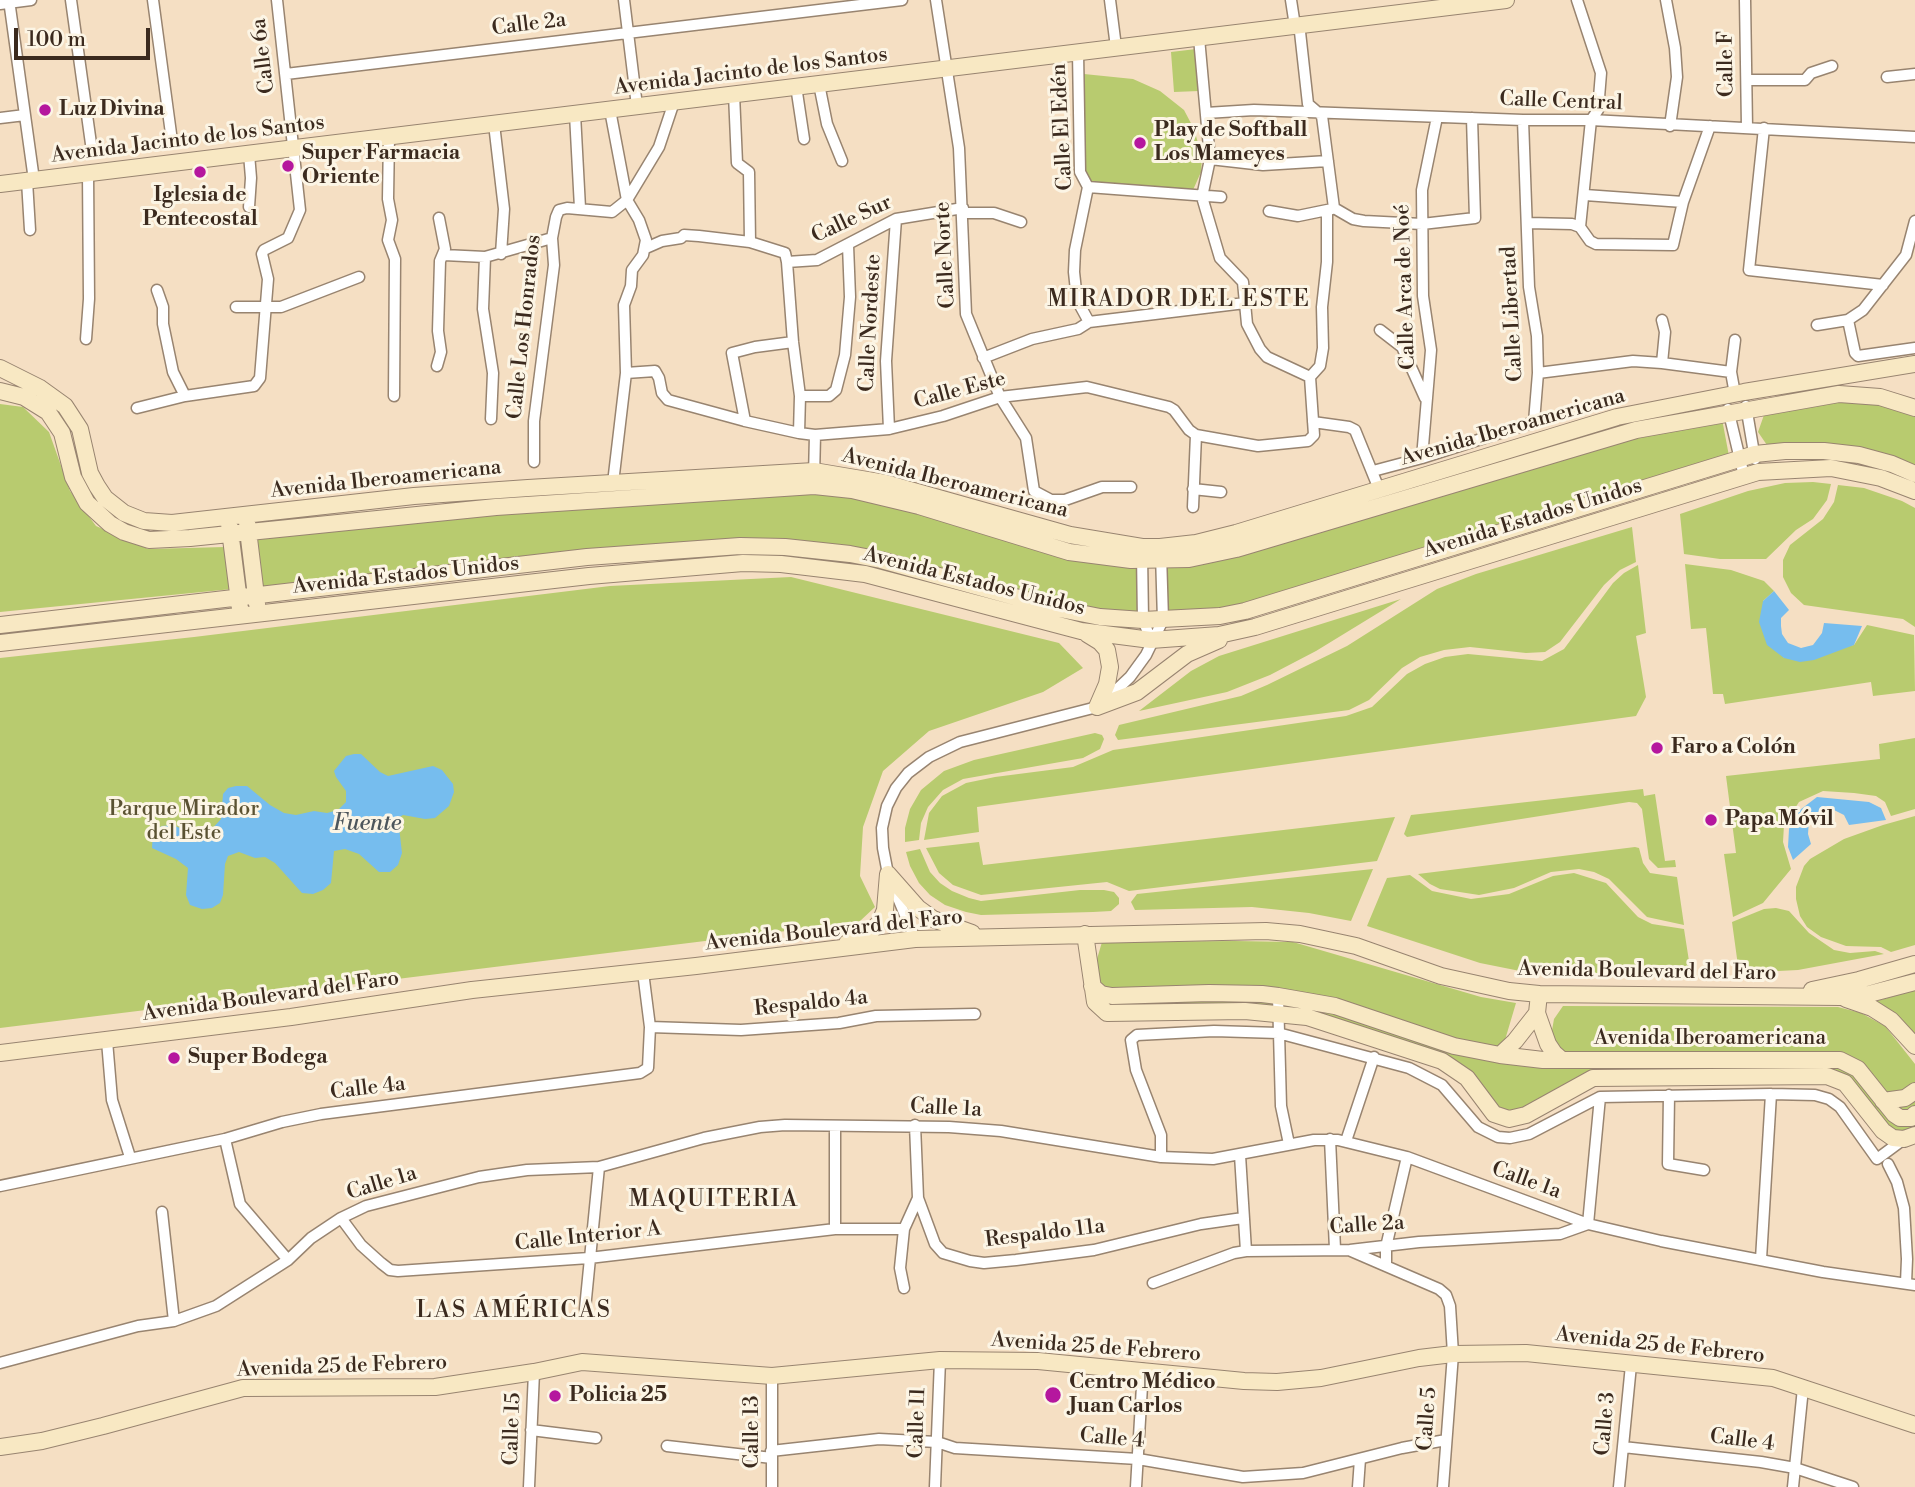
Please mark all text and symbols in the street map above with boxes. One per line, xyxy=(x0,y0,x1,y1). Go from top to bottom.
street label: Calle 2a xyxy=(490,8,568,42)
scale bar xyxy=(18,14,154,58)
street label: Calle 6a xyxy=(247,17,281,95)
text: 100 m xyxy=(27,27,86,53)
street label: Calle F xyxy=(1714,31,1740,97)
street label: Avenida Jacinto de los Santos xyxy=(613,43,889,101)
street label: Calle El Edén xyxy=(1047,63,1079,191)
street label: Calle Central xyxy=(1499,87,1623,117)
place label: Luz Divina xyxy=(59,97,165,123)
marker: Luz Divina xyxy=(37,102,53,118)
street label: Avenida Jacinto de los Santos xyxy=(50,111,326,169)
place label: Play de Softball Los Mameyes xyxy=(1154,118,1307,168)
marker: Play de Softball Los Mameyes xyxy=(1132,135,1148,151)
place label: Super Farmacia Oriente xyxy=(302,141,460,191)
marker: Super Farmacia Oriente xyxy=(280,158,296,174)
marker: Iglesia de Pentecostal xyxy=(192,164,208,180)
place label: Iglesia de Pentecostal xyxy=(142,183,258,233)
street label: Calle Sur xyxy=(808,191,896,249)
street label: Calle Norte xyxy=(931,201,961,309)
street label: Calle Arca de Noé xyxy=(1391,204,1421,370)
street label: Calle Los Honrados xyxy=(503,234,547,420)
street label: Calle Libertad xyxy=(1497,246,1529,382)
street label: Calle Nordeste xyxy=(855,253,887,393)
district label: MIRADOR DEL ESTE xyxy=(1049,286,1309,314)
street label: Calle Este xyxy=(911,367,1009,415)
street label: Avenida Iberoamericana xyxy=(1398,384,1628,472)
street label: Avenida Iberoamericana xyxy=(839,444,1071,524)
street label: Avenida Iberoamericana xyxy=(269,455,503,505)
street label: Avenida Estados Unidos xyxy=(1421,474,1645,564)
street label: Avenida Estados Unidos xyxy=(861,542,1087,622)
street label: Avenida Estados Unidos xyxy=(292,552,520,600)
place label: Faro a Colón xyxy=(1671,735,1796,761)
marker: Faro a Colón xyxy=(1649,740,1665,756)
park label: Parque Mirador del Este xyxy=(109,797,259,847)
place label: Papa Móvil xyxy=(1725,807,1834,833)
water label: Fuente xyxy=(333,810,401,838)
marker: Papa Móvil xyxy=(1703,812,1719,828)
street label: Avenida Boulevard del Faro xyxy=(704,905,964,957)
street label: Avenida Boulevard del Faro xyxy=(1517,957,1777,987)
street label: Avenida Boulevard del Faro xyxy=(141,967,401,1027)
street label: Respaldo 4a xyxy=(753,985,869,1023)
street label: Avenida Iberoamericana xyxy=(1594,1026,1826,1052)
place label: Super Bodega xyxy=(188,1045,328,1071)
marker: Super Bodega xyxy=(166,1050,182,1066)
street label: Calle 4a xyxy=(329,1072,407,1106)
street label: Calle 1a xyxy=(909,1095,983,1123)
street label: Calle 1a xyxy=(1488,1157,1564,1205)
street label: Calle 1a xyxy=(344,1161,420,1207)
district label: MAQUITERIA xyxy=(630,1186,798,1214)
street label: Calle 2a xyxy=(1329,1211,1405,1241)
street label: Respaldo 11a xyxy=(984,1214,1106,1254)
street label: Calle Interior A xyxy=(514,1217,662,1257)
district label: LAS AMÉRICAS xyxy=(418,1297,610,1325)
street label: Avenida 25 de Febrero xyxy=(1554,1322,1766,1370)
street label: Avenida 25 de Febrero xyxy=(990,1328,1202,1368)
street label: Avenida 25 de Febrero xyxy=(236,1351,448,1383)
place label: Centro Médico Juan Carlos xyxy=(1069,1370,1216,1420)
place label: Policia 25 xyxy=(569,1383,667,1409)
marker: Centro Médico Juan Carlos xyxy=(1043,1385,1063,1405)
street label: Calle 5 xyxy=(1413,1386,1443,1452)
street label: Calle 11 xyxy=(904,1387,932,1459)
marker: Policia 25 xyxy=(547,1388,563,1404)
street label: Calle 3 xyxy=(1591,1391,1621,1457)
street label: Calle 15 xyxy=(499,1392,527,1466)
street label: Calle 13 xyxy=(740,1395,766,1469)
street label: Calle 4 xyxy=(1079,1424,1145,1454)
street label: Calle 4 xyxy=(1708,1425,1776,1457)

